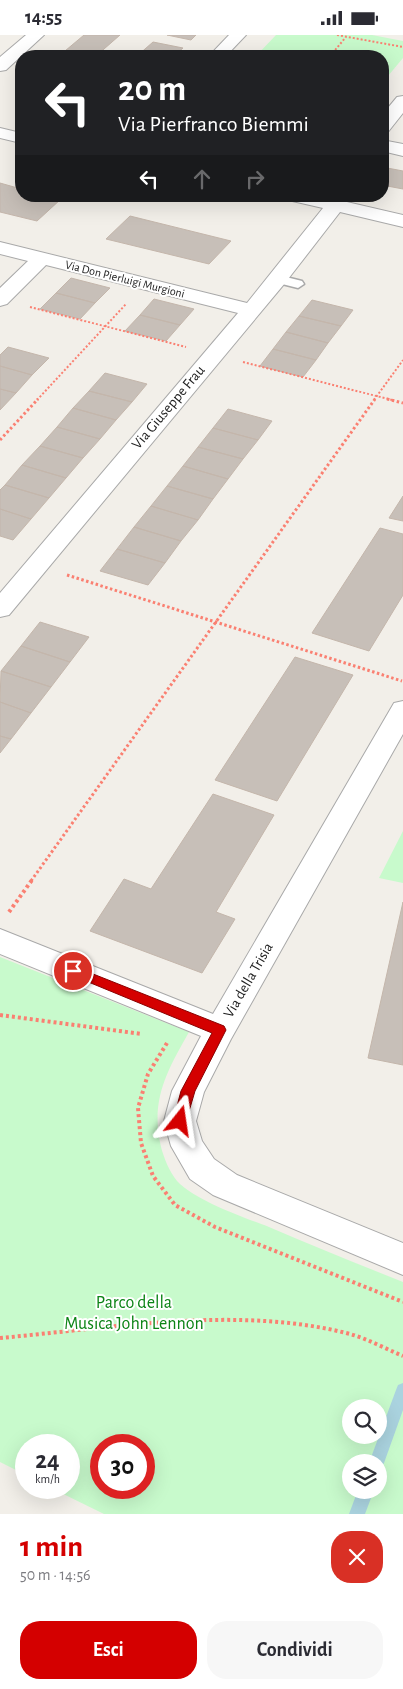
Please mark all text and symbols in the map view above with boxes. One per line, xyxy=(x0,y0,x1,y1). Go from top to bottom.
text: 14:55 xyxy=(25,8,62,27)
icon: left xyxy=(35,70,100,135)
text: 20 m xyxy=(118,72,186,107)
text: Via Pierfranco Biemmi xyxy=(118,113,309,135)
icon: left xyxy=(135,165,163,193)
icon: ahead xyxy=(188,165,216,193)
icon: right xyxy=(241,165,269,193)
street label: Via Don Pierluigi Murgioni xyxy=(64,258,186,300)
street label: Via Giuseppe Frau xyxy=(129,362,208,452)
street label: Via della Trisia xyxy=(221,940,276,1020)
pin xyxy=(52,950,94,992)
icon: arrive xyxy=(59,957,87,985)
position arrow xyxy=(153,1094,205,1146)
park label: Parco della Musica John Lennon xyxy=(64,1294,204,1333)
map controls xyxy=(342,1399,387,1499)
button: search xyxy=(342,1399,387,1444)
speed limit sign: 30 xyxy=(90,1434,155,1499)
text: 24 xyxy=(35,1448,60,1473)
button: layers xyxy=(342,1454,387,1499)
text: km/h xyxy=(35,1473,60,1485)
button: close xyxy=(331,1531,383,1583)
text: 1 min xyxy=(20,1532,83,1562)
text: 50 m · 14:56 xyxy=(20,1567,91,1583)
button: Esci xyxy=(20,1621,197,1679)
button: Condividi xyxy=(207,1621,383,1679)

